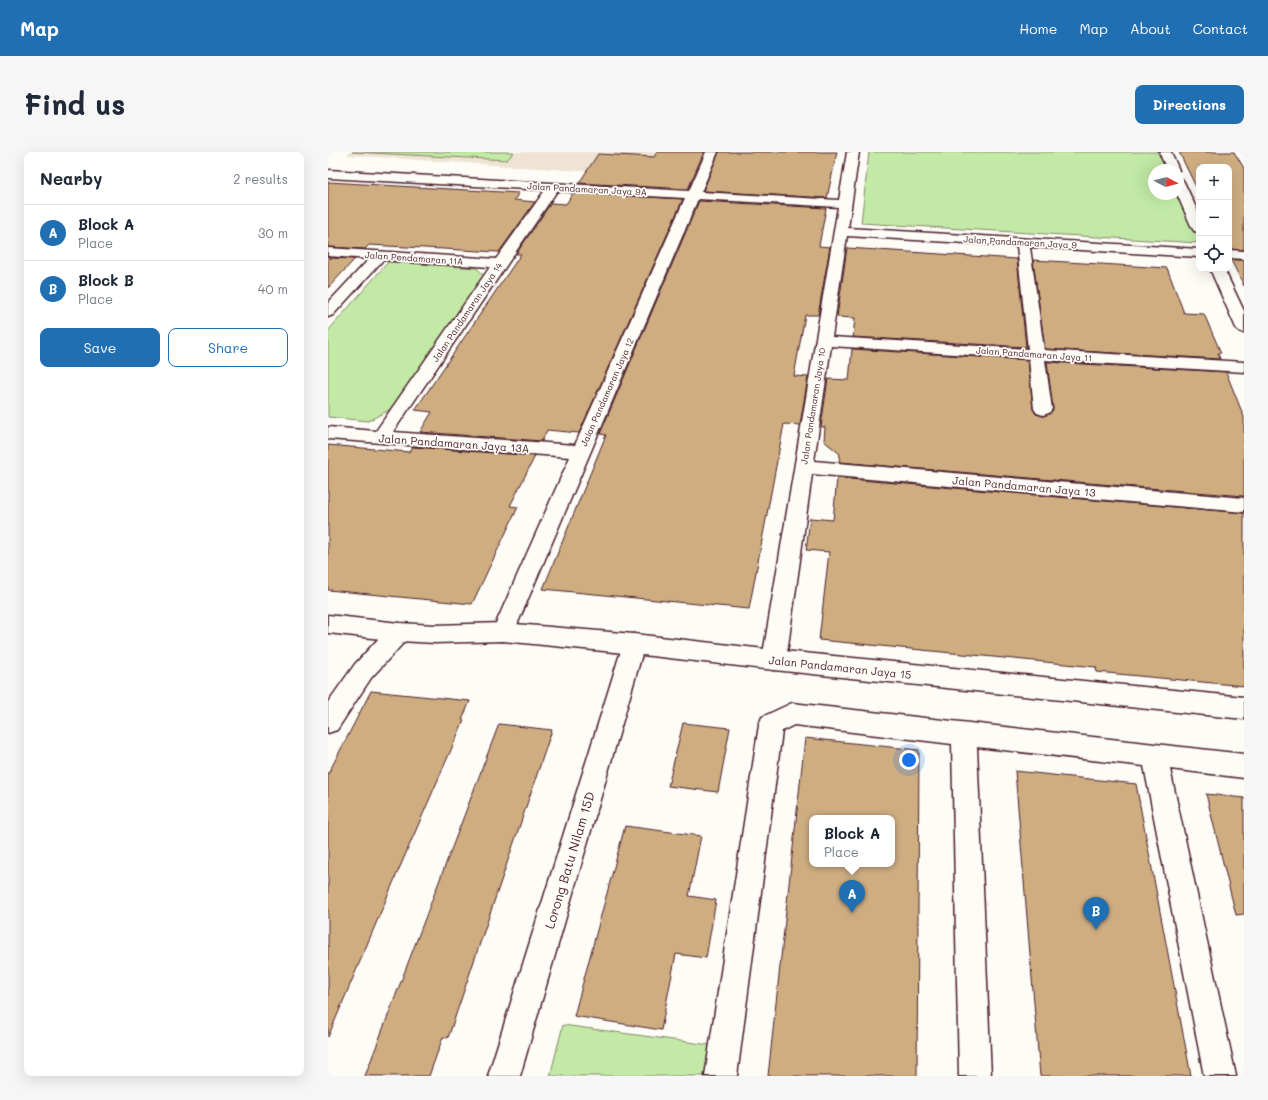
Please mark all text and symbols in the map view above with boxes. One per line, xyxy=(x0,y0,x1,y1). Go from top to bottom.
text: Map xyxy=(20,16,59,41)
text: Home xyxy=(1019,19,1057,38)
text: Map xyxy=(1079,19,1108,38)
text: About xyxy=(1130,19,1171,38)
text: Contact xyxy=(1193,19,1248,38)
button: Directions xyxy=(1135,85,1244,124)
text: Find us xyxy=(24,86,125,122)
north arrow xyxy=(1148,164,1184,200)
map controls xyxy=(1196,164,1232,272)
button: + xyxy=(1196,164,1232,200)
text: Nearby xyxy=(40,167,102,189)
text: 2 results xyxy=(233,170,288,187)
street label: Jalan Pandamaran Jaya 9A xyxy=(527,180,647,198)
button: − xyxy=(1196,200,1232,236)
text: Block A xyxy=(78,214,134,234)
text: A xyxy=(48,224,58,241)
text: 30 m xyxy=(258,224,288,241)
text: Place xyxy=(78,234,113,251)
street label: Jalan Pandamaran Jaya 9 xyxy=(963,234,1078,250)
button: locate xyxy=(1196,236,1232,272)
street label: Jalan Pendamaran 11A xyxy=(364,249,464,267)
street label: Jalan Pandamaran Jaya 14 xyxy=(430,260,505,364)
text: Block B xyxy=(78,270,134,290)
text: B xyxy=(49,280,57,297)
text: 40 m xyxy=(258,280,288,297)
text: Place xyxy=(78,290,113,307)
button: Save xyxy=(40,328,160,367)
button: Share xyxy=(168,328,288,367)
street label: Jalan Pandamaran Jaya 12 xyxy=(578,336,636,448)
street label: Jalan Pandamaran Jaya 11 xyxy=(976,344,1092,364)
street label: Jalan Pandamaran Jaya 10 xyxy=(798,347,828,465)
street label: Jalan Pandamaran Jaya 13A xyxy=(378,430,530,456)
street label: Jalan Pandamaran Jaya 13 xyxy=(952,472,1097,500)
street label: Jalan Pandamaran Jaya 15 xyxy=(768,652,912,682)
your location xyxy=(899,750,919,770)
street label: Lorong Batu Nilam 15D xyxy=(540,789,598,931)
popup xyxy=(809,815,895,867)
text: Block A xyxy=(824,823,880,843)
text: Place xyxy=(824,843,859,860)
pin: A xyxy=(839,880,865,913)
pin: B xyxy=(1083,897,1109,930)

